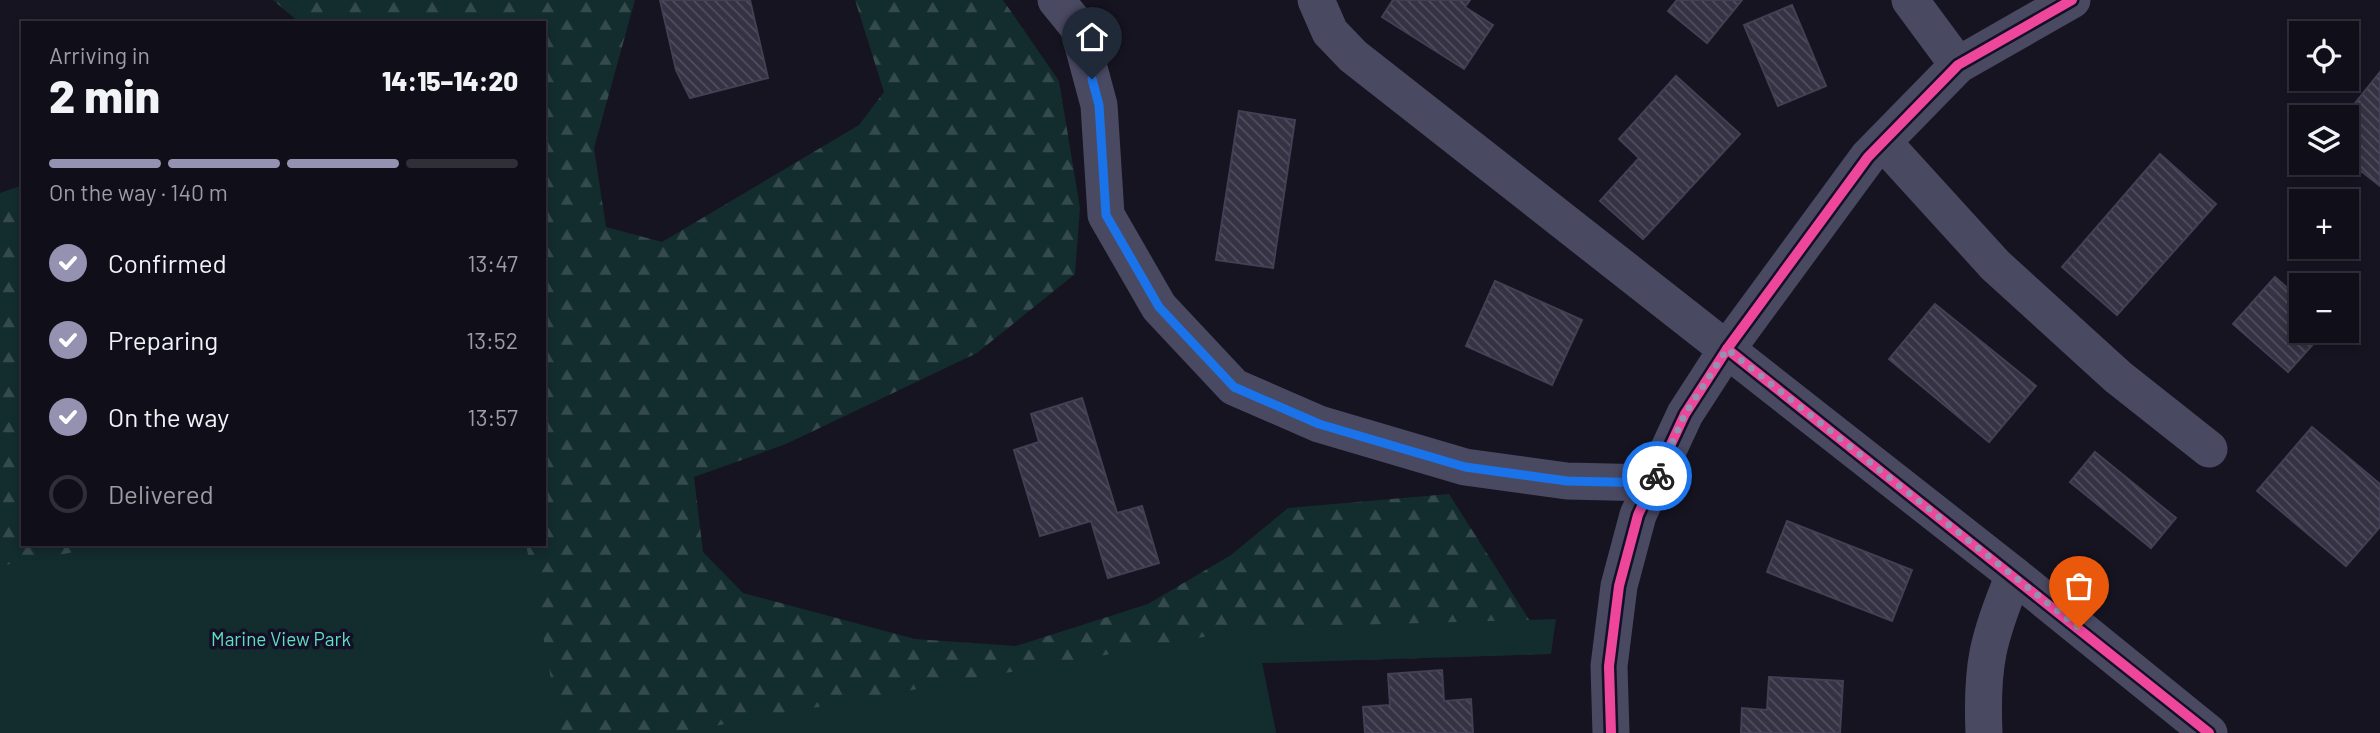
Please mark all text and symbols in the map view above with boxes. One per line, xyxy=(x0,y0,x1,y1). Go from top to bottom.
pin xyxy=(1062,7,1122,79)
icon: home xyxy=(1073,18,1111,56)
map controls xyxy=(2289,21,2359,343)
button: locate xyxy=(2289,21,2359,91)
text: Arriving in xyxy=(49,41,150,69)
text: 14:15–14:20 xyxy=(382,65,518,96)
text: 2 min xyxy=(49,67,160,122)
button: layers xyxy=(2289,105,2359,175)
text: On the way · 140 m xyxy=(49,178,228,206)
button: + xyxy=(2289,189,2359,259)
icon: check xyxy=(49,244,87,282)
text: Confirmed xyxy=(108,247,227,278)
text: 13:47 xyxy=(467,249,518,277)
button: − xyxy=(2289,273,2359,343)
icon: check xyxy=(49,321,87,359)
text: Preparing xyxy=(108,324,218,355)
text: 13:52 xyxy=(466,326,518,354)
icon: check xyxy=(49,398,87,436)
text: On the way xyxy=(108,401,229,432)
text: 13:57 xyxy=(468,403,518,431)
courier xyxy=(1622,441,1692,511)
icon: bike xyxy=(1638,457,1676,495)
text: Delivered xyxy=(108,478,214,509)
pin xyxy=(2049,556,2109,628)
icon: bag xyxy=(2060,567,2098,605)
park label: Marine View Park xyxy=(211,627,351,650)

